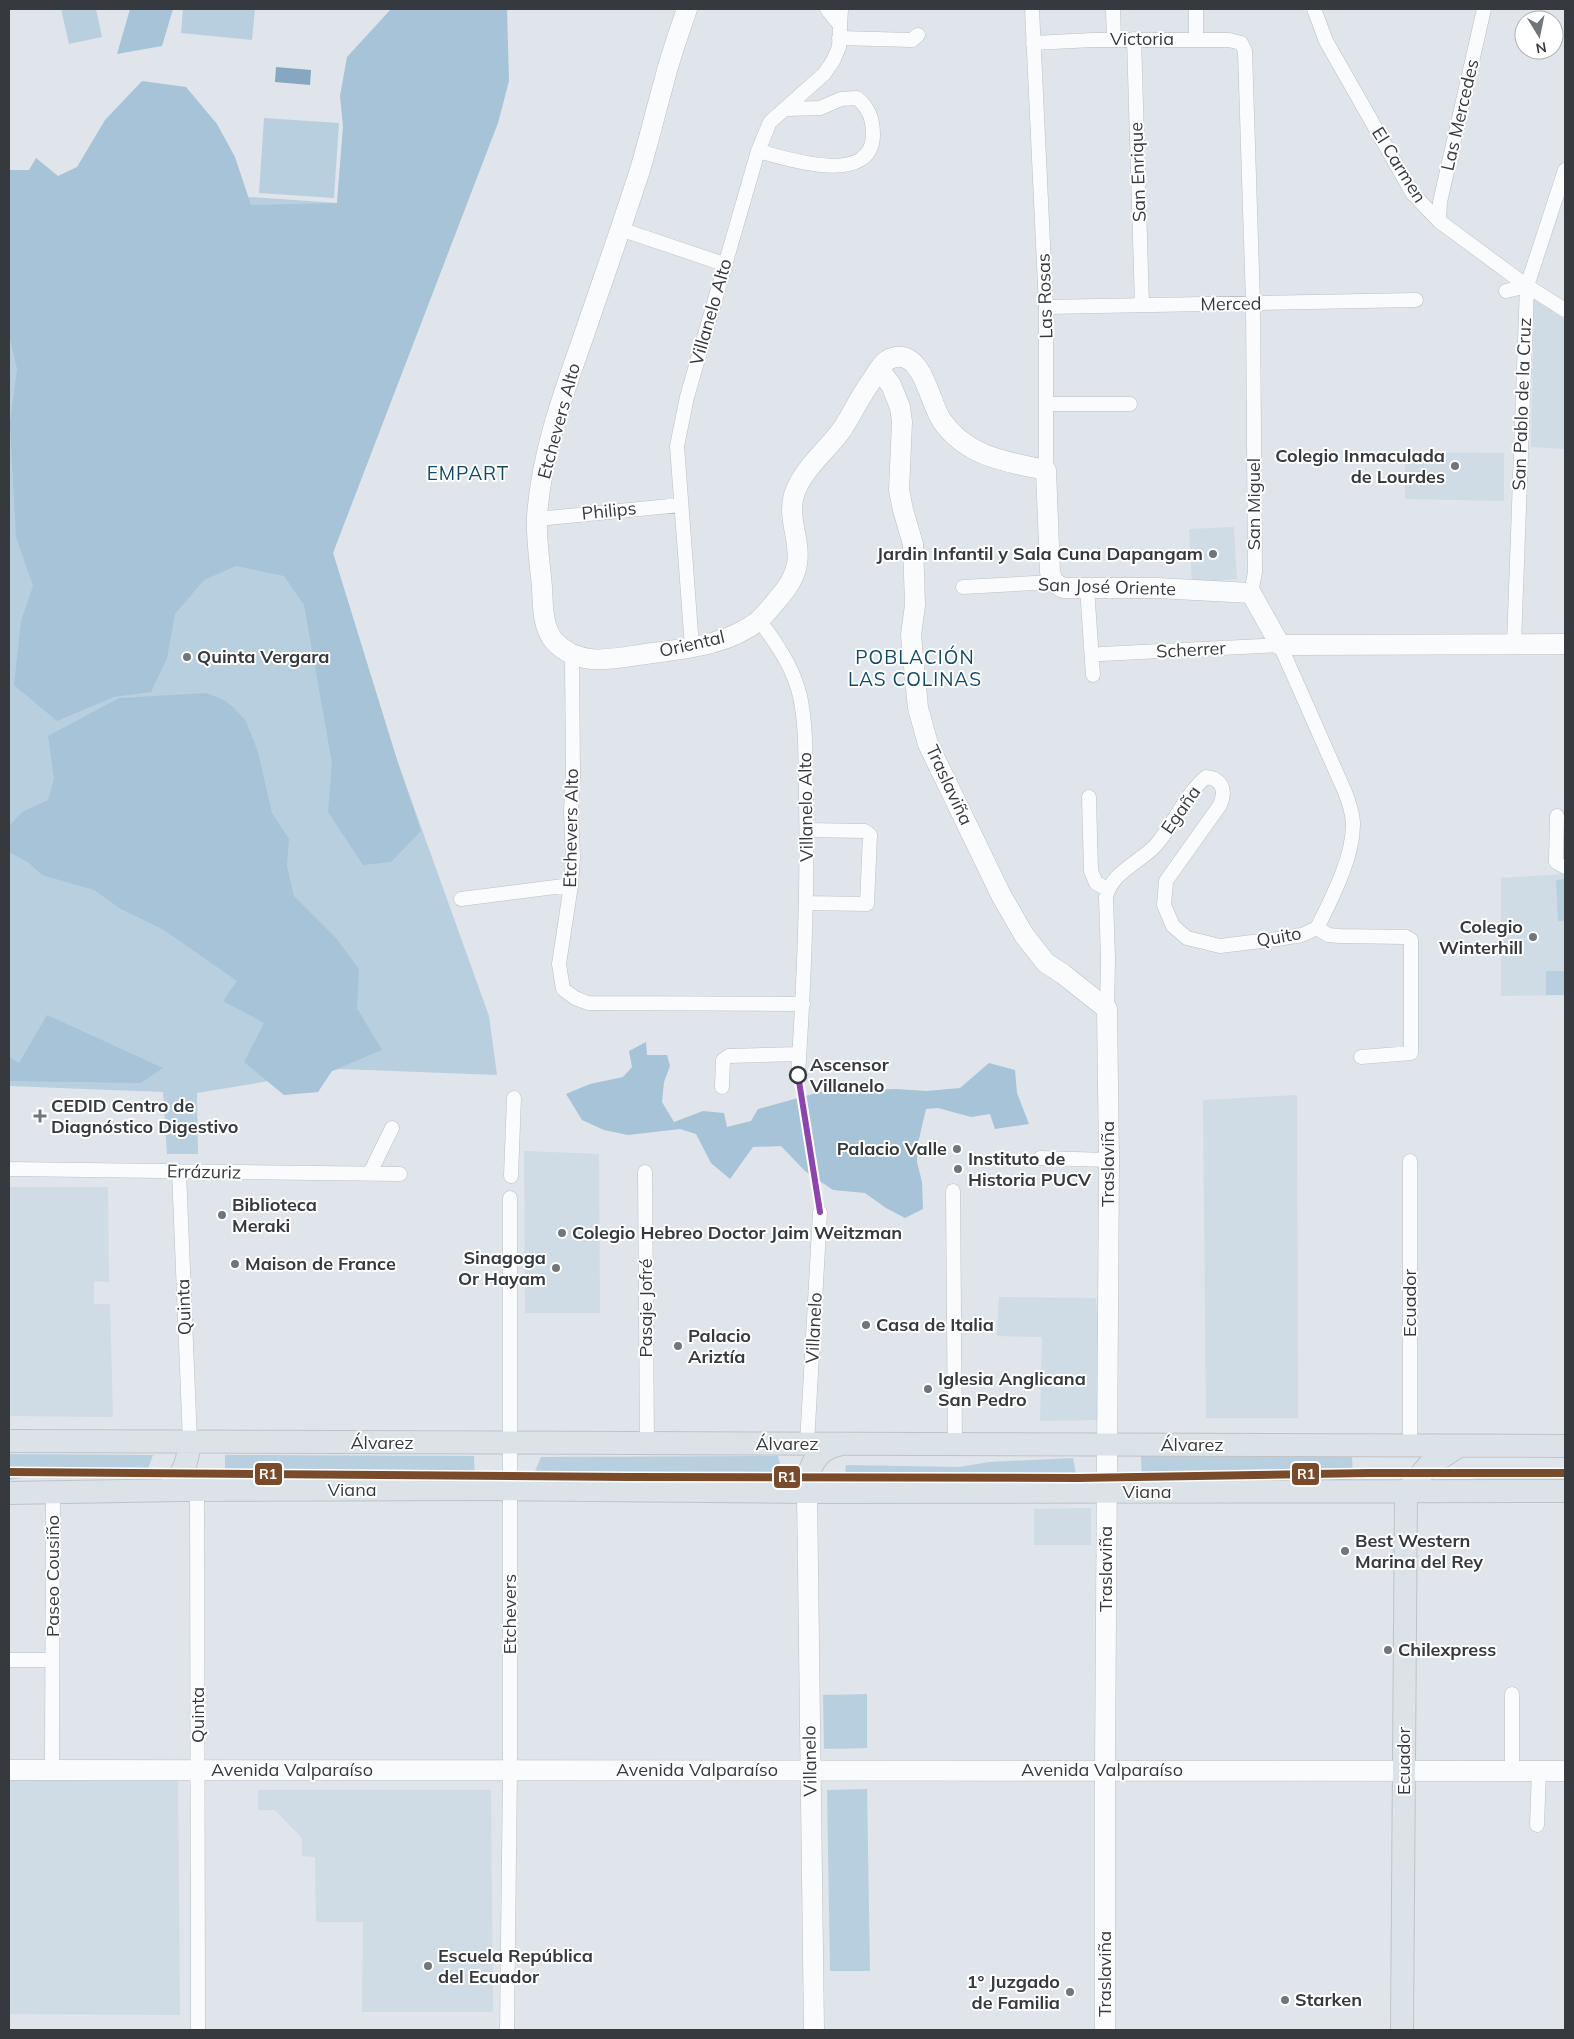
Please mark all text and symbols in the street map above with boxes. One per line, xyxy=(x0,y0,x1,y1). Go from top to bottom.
north arrow xyxy=(1514,10,1564,60)
street label: Victoria xyxy=(1110,27,1174,50)
text: N xyxy=(1534,38,1548,58)
street label: Las Mercedes xyxy=(1435,57,1484,173)
street label: San Enrique xyxy=(1124,122,1151,222)
street label: El Carmen xyxy=(1367,123,1432,207)
street label: Las Rosas xyxy=(1032,253,1057,339)
street label: Villanelo Alto xyxy=(684,256,737,368)
street label: Merced xyxy=(1200,291,1262,316)
street label: San Pablo de la Cruz xyxy=(1507,317,1536,491)
street label: Etchevers Alto xyxy=(532,360,585,481)
place label: Colegio Inmaculada de Lourdes xyxy=(1275,444,1445,488)
street label: San Miguel xyxy=(1242,458,1265,550)
marker: Colegio Inmaculada de Lourdes xyxy=(1449,460,1461,472)
district label: EMPART xyxy=(427,461,509,485)
street label: Philips xyxy=(580,496,637,525)
place label: Jardin Infantil y Sala Cuna Dapangam xyxy=(876,542,1203,565)
marker: Jardin Infantil y Sala Cuna Dapangam xyxy=(1207,548,1219,560)
street label: San José Oriente xyxy=(1038,573,1176,600)
street label: Oriental xyxy=(657,625,727,662)
street label: Scherrer xyxy=(1156,636,1227,663)
place label: Quinta Vergara xyxy=(197,645,330,668)
district label: POBLACIÓN LAS COLINAS xyxy=(848,645,982,691)
marker: Quinta Vergara xyxy=(181,651,193,663)
street label: Traslaviña xyxy=(921,741,978,829)
street label: Villanelo Alto xyxy=(793,752,818,862)
street label: Etchevers Alto xyxy=(558,768,583,888)
street label: Egaña xyxy=(1156,781,1205,838)
place label: Colegio Winterhill xyxy=(1439,915,1523,959)
street label: Quito xyxy=(1255,921,1303,952)
marker: Colegio Winterhill xyxy=(1527,931,1539,943)
place label: Ascensor Villanelo xyxy=(809,1053,890,1097)
marker: Ascensor Villanelo xyxy=(789,1066,807,1084)
place label: CEDID Centro de Diagnóstico Digestivo xyxy=(51,1094,238,1138)
marker: CEDID Centro de Diagnóstico Digestivo xyxy=(33,1109,47,1123)
street label: Traslaviña xyxy=(1096,1121,1119,1207)
place label: Palacio Valle xyxy=(837,1137,947,1160)
marker: Palacio Valle xyxy=(951,1143,963,1155)
place label: Instituto de Historia PUCV xyxy=(968,1147,1092,1191)
street label: Errázuriz xyxy=(167,1159,241,1184)
marker: Instituto de Historia PUCV xyxy=(952,1163,964,1175)
place label: Biblioteca Meraki xyxy=(232,1193,317,1237)
marker: Biblioteca Meraki xyxy=(216,1209,228,1221)
place label: Colegio Hebreo Doctor Jaim Weitzman xyxy=(572,1221,902,1244)
marker: Colegio Hebreo Doctor Jaim Weitzman xyxy=(556,1227,568,1239)
place label: Sinagoga Or Hayam xyxy=(458,1246,546,1290)
place label: Maison de France xyxy=(245,1252,396,1275)
marker: Maison de France xyxy=(229,1258,241,1270)
street label: Pasaje Jofré xyxy=(634,1259,657,1358)
marker: Sinagoga Or Hayam xyxy=(550,1262,562,1274)
street label: Ecuador xyxy=(1398,1268,1421,1337)
street label: Quinta xyxy=(171,1279,196,1336)
street label: Villanelo xyxy=(800,1292,827,1364)
place label: Casa de Italia xyxy=(876,1313,994,1336)
marker: Casa de Italia xyxy=(860,1319,872,1331)
place label: Palacio Ariztía xyxy=(688,1324,751,1368)
marker: Palacio Ariztía xyxy=(672,1340,684,1352)
place label: Iglesia Anglicana San Pedro xyxy=(938,1367,1086,1411)
marker: Iglesia Anglicana San Pedro xyxy=(922,1383,934,1395)
street label: Álvarez xyxy=(350,1431,414,1454)
street label: Álvarez xyxy=(755,1432,819,1455)
street label: Álvarez xyxy=(1160,1433,1224,1456)
line badge: R1 xyxy=(254,1462,283,1486)
line badge: R1 xyxy=(1291,1462,1320,1486)
text: R1 xyxy=(259,1465,277,1483)
line badge: R1 xyxy=(773,1465,801,1489)
text: R1 xyxy=(1297,1465,1315,1483)
text: R1 xyxy=(778,1468,796,1486)
street label: Viana xyxy=(328,1478,377,1501)
street label: Viana xyxy=(1123,1480,1172,1503)
street label: Paseo Cousiño xyxy=(41,1515,64,1637)
street label: Traslaviña xyxy=(1094,1526,1117,1612)
place label: Best Western Marina del Rey xyxy=(1355,1529,1483,1573)
marker: Best Western Marina del Rey xyxy=(1339,1545,1351,1557)
street label: Etchevers xyxy=(498,1574,521,1654)
place label: Chilexpress xyxy=(1398,1638,1496,1661)
marker: Chilexpress xyxy=(1382,1644,1394,1656)
street label: Quinta xyxy=(186,1687,209,1743)
street label: Villanelo xyxy=(797,1725,822,1797)
street label: Ecuador xyxy=(1392,1726,1415,1795)
street label: Avenida Valparaíso xyxy=(211,1758,373,1781)
street label: Avenida Valparaíso xyxy=(616,1758,778,1781)
street label: Avenida Valparaíso xyxy=(1021,1758,1183,1781)
street label: Traslaviña xyxy=(1093,1931,1116,2017)
place label: Escuela República del Ecuador xyxy=(438,1944,593,1988)
marker: Escuela República del Ecuador xyxy=(422,1960,434,1972)
place label: 1° Juzgado de Familia xyxy=(967,1970,1060,2014)
marker: 1° Juzgado de Familia xyxy=(1064,1986,1076,1998)
place label: Starken xyxy=(1295,1988,1362,2011)
marker: Starken xyxy=(1279,1994,1291,2006)

